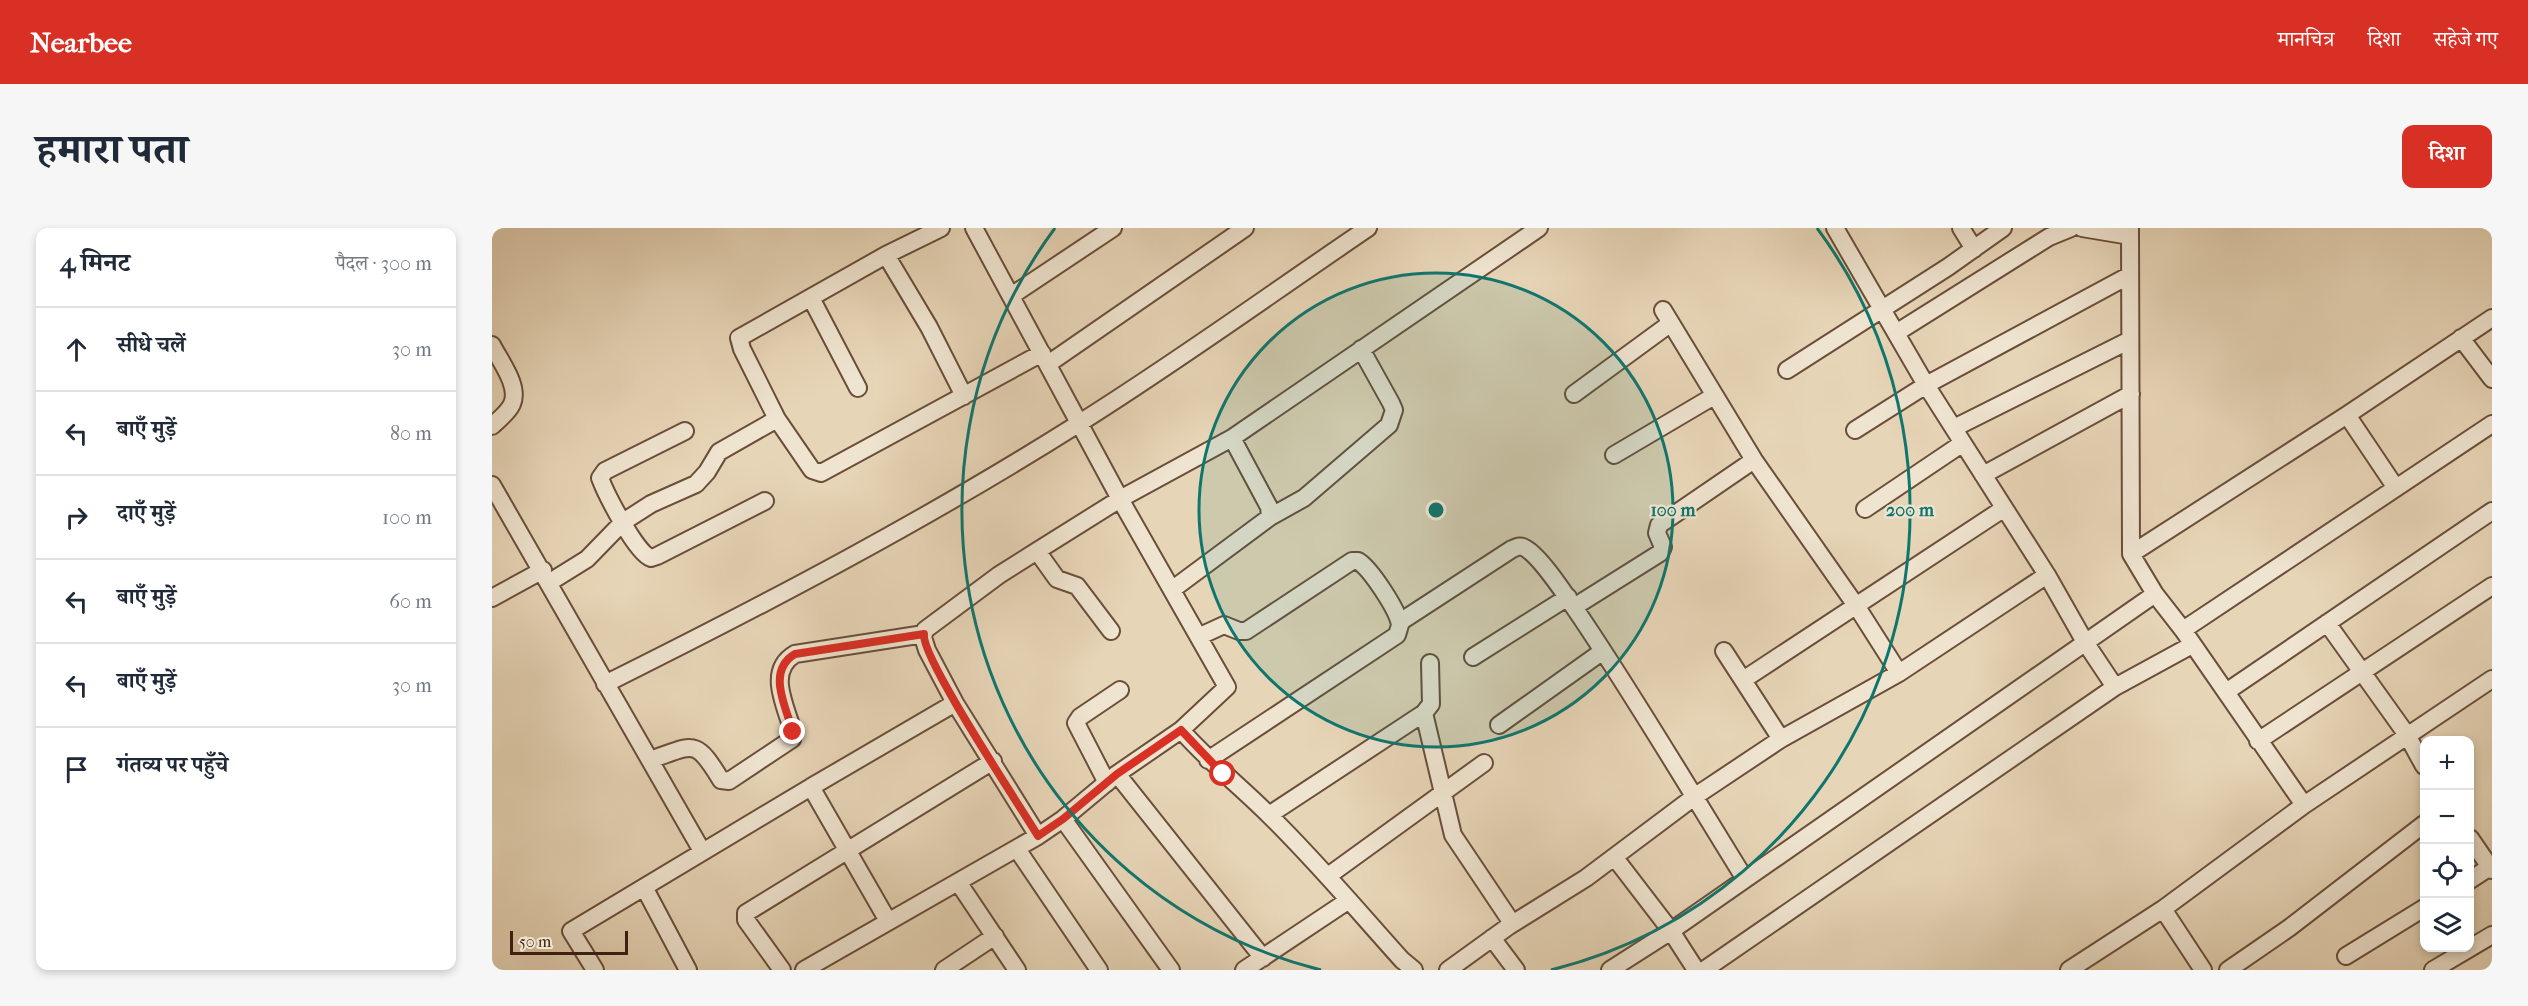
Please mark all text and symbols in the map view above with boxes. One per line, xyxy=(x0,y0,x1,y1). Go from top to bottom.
text: Nearbee xyxy=(30,26,132,59)
text: मानचित्र xyxy=(2277,27,2334,51)
text: दिशा xyxy=(2367,27,2401,51)
text: सहेजे गए xyxy=(2434,27,2498,51)
text: हमारा पता xyxy=(36,125,188,174)
button: दिशा xyxy=(2402,125,2492,188)
text: 4 मिनट xyxy=(60,247,130,278)
text: पैदल · 300 m xyxy=(335,252,432,275)
text: सीधे चलें xyxy=(117,332,186,358)
icon: ahead xyxy=(60,333,93,366)
text: 30 m xyxy=(392,338,432,361)
text: बाएँ मुड़ें xyxy=(117,416,176,442)
icon: left xyxy=(60,417,93,450)
text: 80 m xyxy=(390,422,432,445)
text: दाएँ मुड़ें xyxy=(117,500,176,526)
centre of rings xyxy=(1426,500,1446,520)
text: 100 m xyxy=(1650,500,1697,521)
text: 200 m xyxy=(1886,500,1935,521)
icon: right xyxy=(60,501,93,534)
text: 100 m xyxy=(382,506,432,529)
text: बाएँ मुड़ें xyxy=(117,584,176,610)
icon: left xyxy=(60,585,93,618)
text: 60 m xyxy=(389,590,432,613)
text: बाएँ मुड़ें xyxy=(117,668,176,694)
icon: left xyxy=(60,669,93,702)
text: 30 m xyxy=(392,674,432,697)
route end xyxy=(779,718,805,744)
map controls xyxy=(2420,736,2474,952)
button: + xyxy=(2420,736,2474,790)
text: गंतव्य पर पहुँचे xyxy=(117,752,228,778)
icon: arrive xyxy=(60,753,93,786)
route start xyxy=(1209,760,1235,786)
button: − xyxy=(2420,790,2474,844)
button: locate xyxy=(2420,844,2474,898)
button: layers xyxy=(2420,898,2474,952)
scale bar xyxy=(510,928,628,956)
text: 50 m xyxy=(519,932,551,951)

